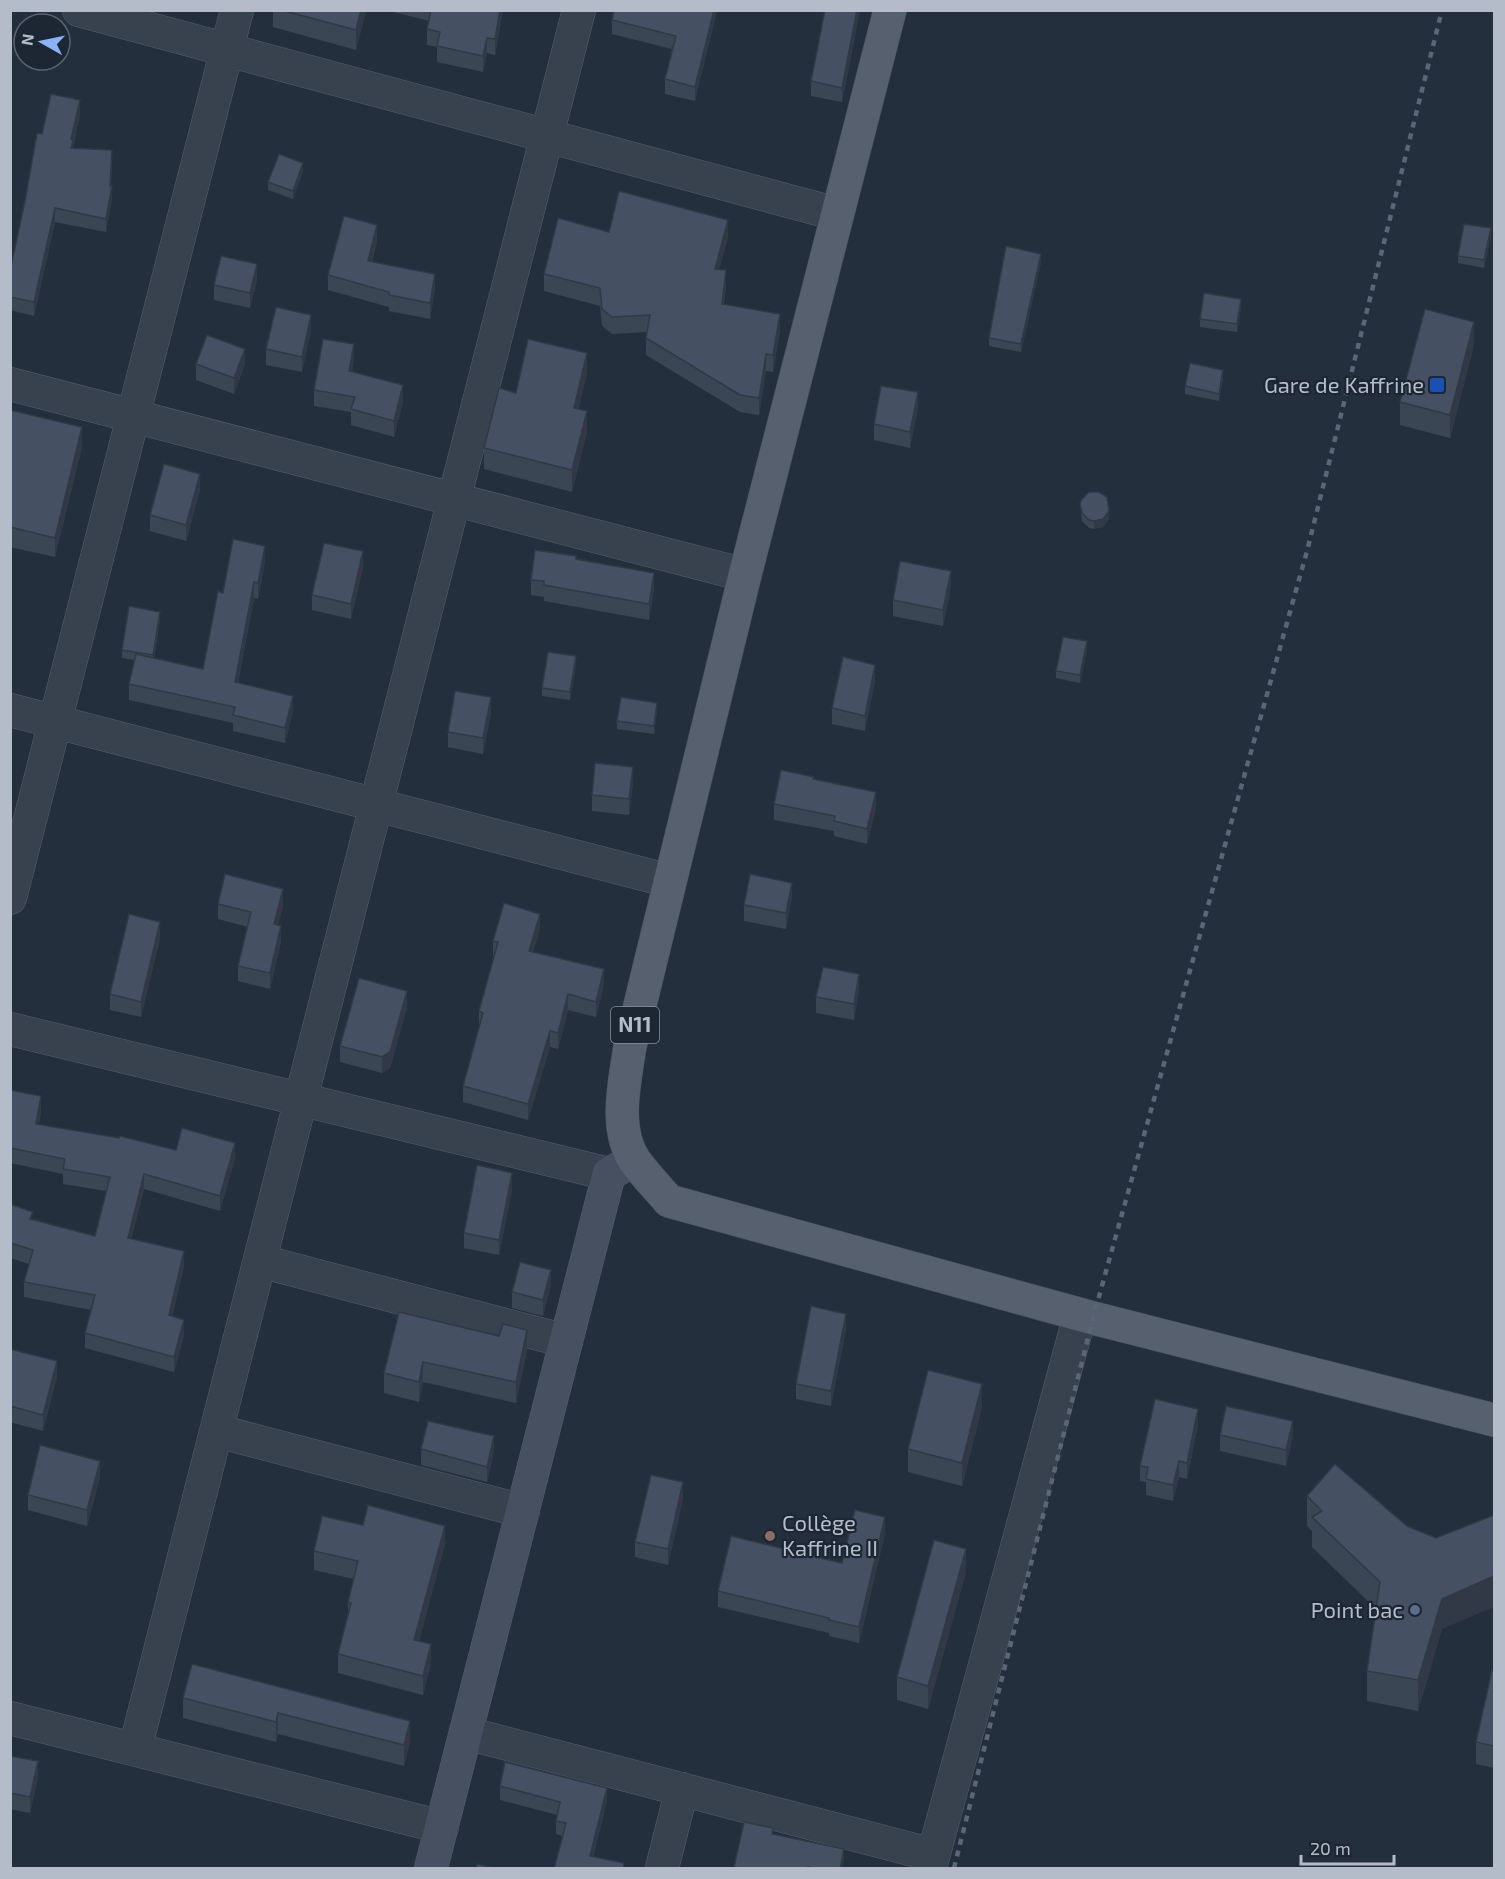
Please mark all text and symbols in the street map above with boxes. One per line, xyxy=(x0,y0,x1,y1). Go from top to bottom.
north arrow xyxy=(12,12,72,72)
text: N xyxy=(16,32,37,47)
place label: Gare de Kaffrine xyxy=(1264,371,1424,397)
marker: Gare de Kaffrine xyxy=(1428,376,1446,394)
road number: N11 xyxy=(611,1007,659,1043)
place label: Collège Kaffrine II xyxy=(782,1509,878,1560)
marker: Collège Kaffrine II xyxy=(763,1529,777,1543)
place label: Point bac xyxy=(1311,1596,1403,1622)
marker: Point bac xyxy=(1408,1603,1422,1617)
scale bar xyxy=(1301,1828,1394,1866)
text: 20 m xyxy=(1310,1837,1351,1859)

